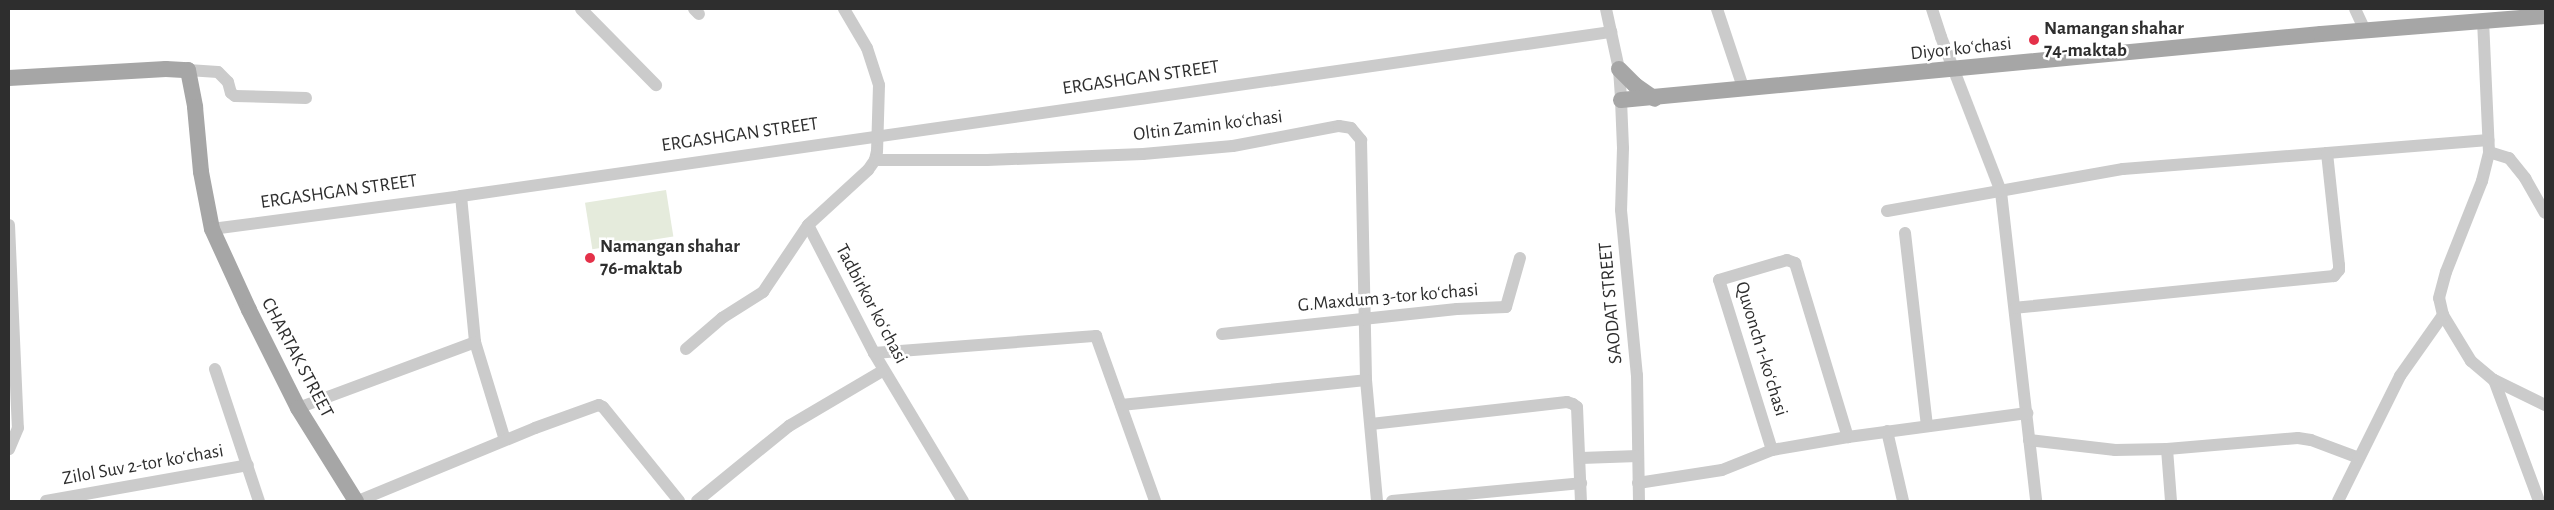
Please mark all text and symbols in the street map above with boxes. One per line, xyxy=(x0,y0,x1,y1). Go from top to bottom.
place label: Namangan shahar 74-maktab xyxy=(2044,18,2184,62)
street label: Diyor koʻchasi xyxy=(1909,32,2013,66)
marker: Namangan shahar 74-maktab xyxy=(2028,34,2040,46)
street label: ERGASHGAN STREET xyxy=(1061,56,1221,100)
street label: Oltin Zamin koʻchasi xyxy=(1132,106,1284,146)
street label: ERGASHGAN STREET xyxy=(660,113,820,157)
street label: ERGASHGAN STREET xyxy=(259,170,419,214)
place label: Namangan shahar 76-maktab xyxy=(600,236,740,280)
street label: Tadbirkor koʻchasi xyxy=(830,240,912,368)
street label: SAODAT STREET xyxy=(1594,241,1628,365)
marker: Namangan shahar 76-maktab xyxy=(584,252,596,264)
street label: G.Maxdum 3-tor koʻchasi xyxy=(1297,279,1479,317)
street label: Quvonch 1-koʻchasi xyxy=(1730,279,1792,419)
street label: CHARTAK STREET xyxy=(256,294,338,422)
street label: Zilol Suv 2-tor koʻchasi xyxy=(61,440,225,490)

